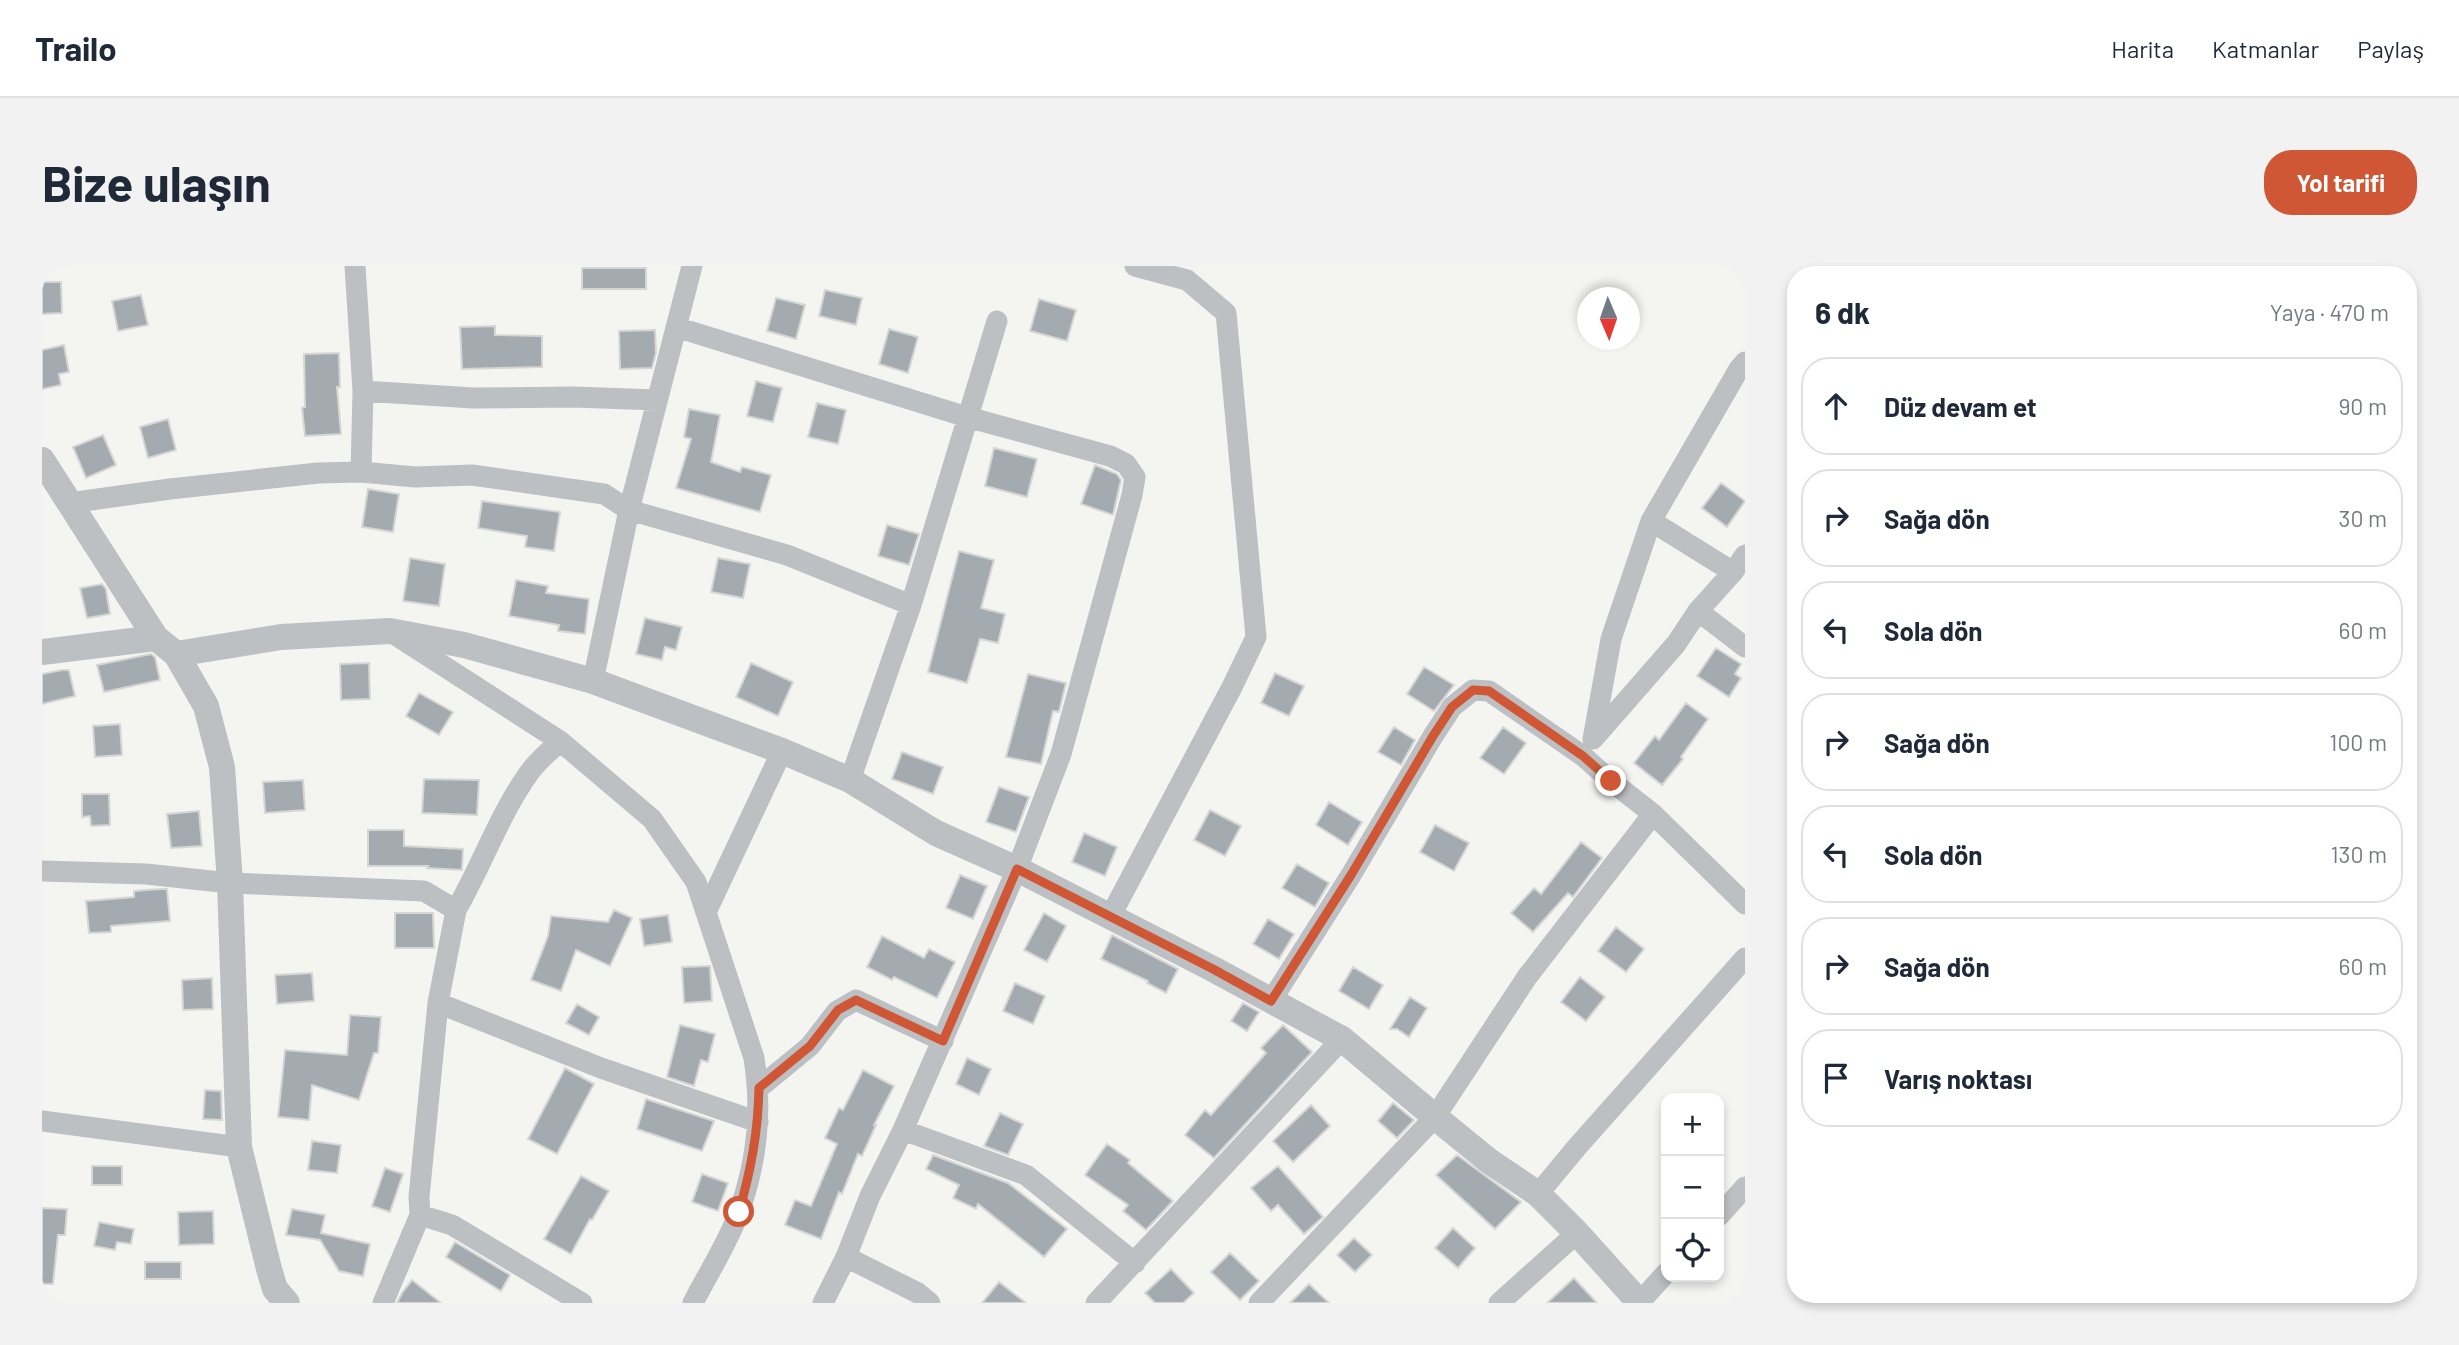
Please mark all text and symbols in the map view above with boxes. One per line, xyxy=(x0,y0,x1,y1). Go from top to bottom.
text: Trailo xyxy=(35,28,117,68)
text: Harita xyxy=(2111,34,2174,63)
text: Katmanlar xyxy=(2212,34,2319,63)
text: Paylaş xyxy=(2357,34,2424,63)
button: Yol tarifi xyxy=(2264,150,2417,215)
text: Bize ulaşın xyxy=(42,153,271,212)
north arrow xyxy=(1577,287,1640,350)
text: 6 dk xyxy=(1815,294,1870,330)
text: Yaya · 470 m xyxy=(2270,298,2389,326)
icon: ahead xyxy=(1817,387,1855,425)
text: Düz devam et xyxy=(1884,391,2037,422)
text: 90 m xyxy=(2338,392,2387,420)
icon: right xyxy=(1817,499,1855,537)
text: Sağa dön xyxy=(1884,503,1990,534)
text: 30 m xyxy=(2339,504,2387,532)
icon: left xyxy=(1817,611,1855,649)
text: Sola dön xyxy=(1884,615,1982,646)
text: 60 m xyxy=(2339,616,2387,644)
icon: right xyxy=(1817,723,1855,761)
text: Sağa dön xyxy=(1884,727,1990,758)
text: 100 m xyxy=(2329,728,2387,756)
route end xyxy=(1595,765,1626,796)
icon: left xyxy=(1817,835,1855,873)
text: Sola dön xyxy=(1884,839,1982,870)
text: 130 m xyxy=(2330,840,2387,868)
icon: right xyxy=(1817,947,1855,985)
text: Sağa dön xyxy=(1884,951,1990,982)
text: 60 m xyxy=(2339,952,2387,980)
icon: arrive xyxy=(1817,1059,1855,1097)
text: Varış noktası xyxy=(1884,1063,2032,1094)
map controls xyxy=(1661,1093,1724,1282)
button: + xyxy=(1661,1093,1724,1156)
button: − xyxy=(1661,1156,1724,1219)
route start xyxy=(723,1196,754,1227)
button: locate xyxy=(1661,1219,1724,1282)

